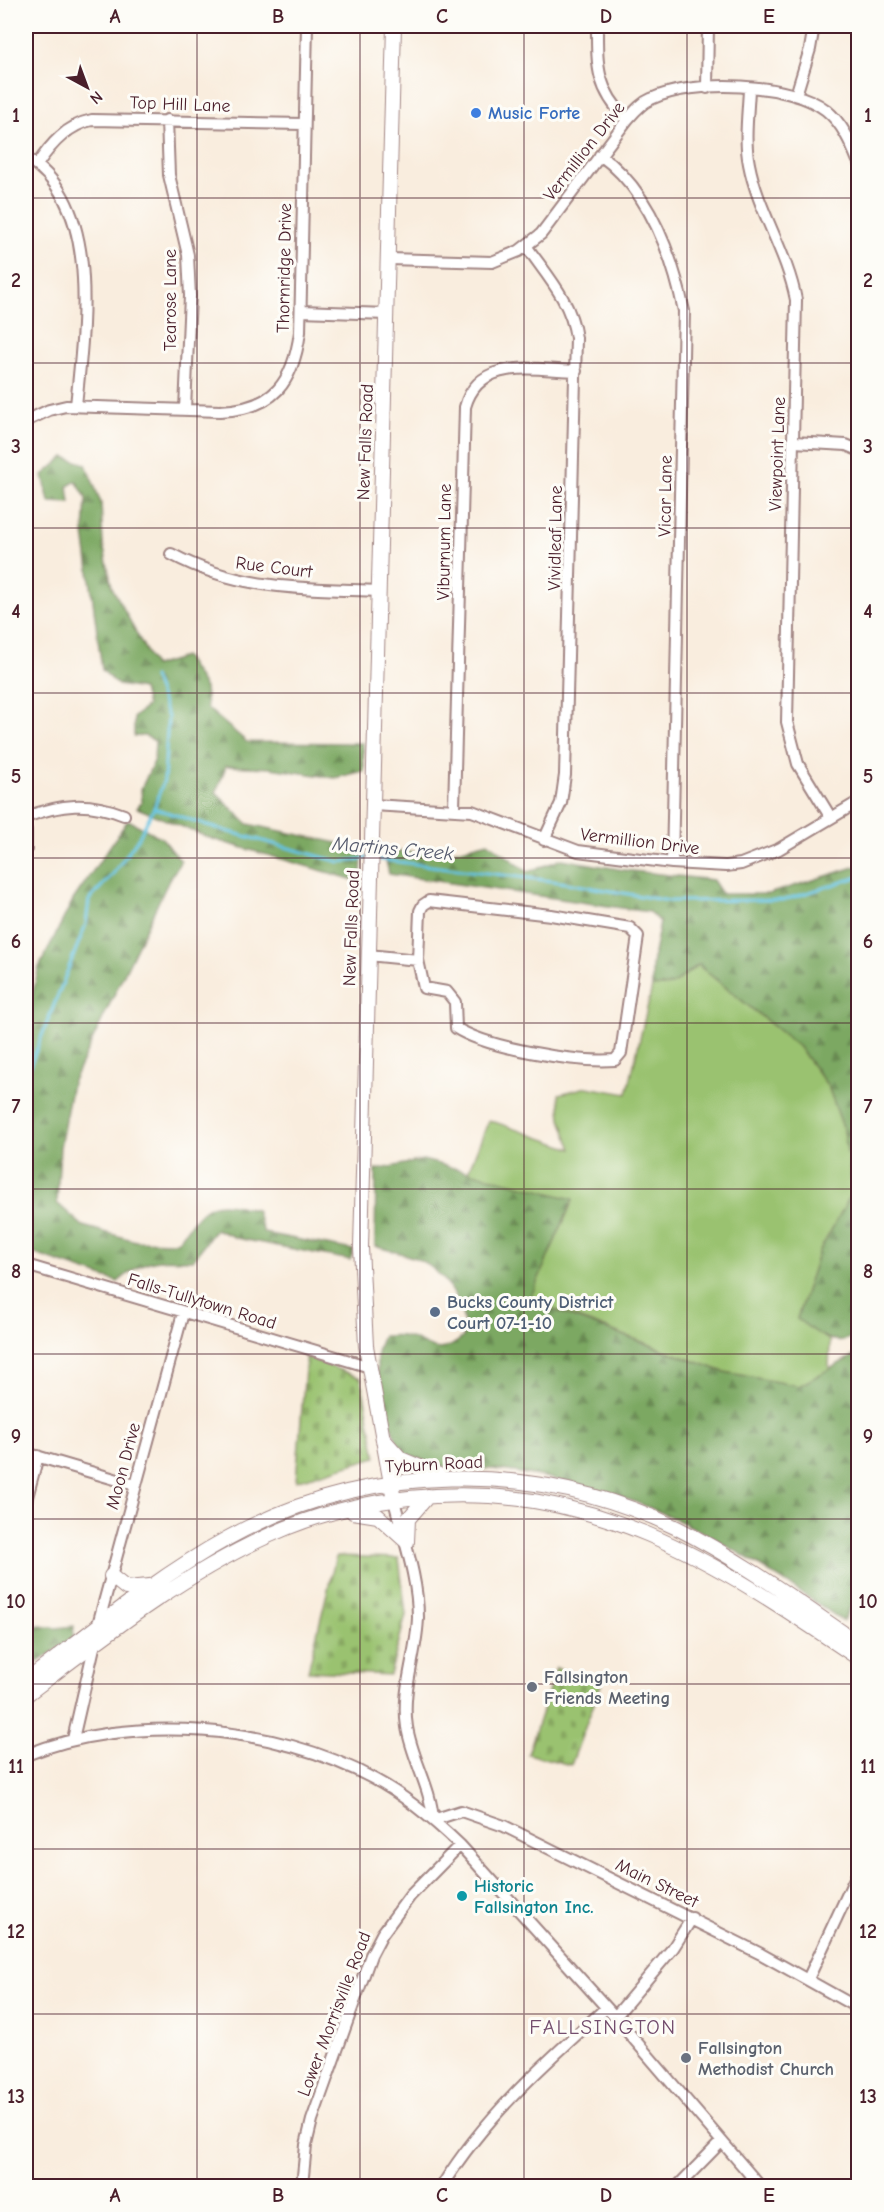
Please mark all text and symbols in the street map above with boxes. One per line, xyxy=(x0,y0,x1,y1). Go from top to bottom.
text: A xyxy=(109,5,121,28)
text: B xyxy=(272,5,284,28)
text: C xyxy=(436,5,448,28)
text: D xyxy=(600,5,612,28)
text: E xyxy=(763,5,775,28)
north arrow xyxy=(57,57,117,117)
text: N xyxy=(86,87,106,108)
street label: Top Hill Lane xyxy=(129,92,231,117)
street label: Vermillion Drive xyxy=(539,98,630,205)
place label: Music Forte xyxy=(488,103,580,124)
text: 1 xyxy=(12,104,20,127)
text: 1 xyxy=(864,104,872,127)
marker: Music Forte xyxy=(469,106,483,120)
street label: Thornridge Drive xyxy=(273,203,296,333)
street label: Tearose Lane xyxy=(160,249,181,351)
text: 2 xyxy=(11,269,21,292)
text: 2 xyxy=(863,269,873,292)
street label: New Falls Road xyxy=(353,383,378,501)
street label: Viewpoint Lane xyxy=(765,396,790,512)
text: 3 xyxy=(11,435,21,458)
text: 3 xyxy=(863,435,873,458)
street label: Vicar Lane xyxy=(654,455,677,537)
street label: Viburnum Lane xyxy=(433,483,456,601)
street label: Vividleaf Lane xyxy=(544,485,567,591)
street label: Rue Court xyxy=(234,552,314,583)
text: 4 xyxy=(11,600,21,623)
text: 4 xyxy=(863,600,873,623)
text: 5 xyxy=(11,765,21,788)
text: 5 xyxy=(863,765,873,788)
street label: Vermillion Drive xyxy=(579,824,701,859)
water label: Martins Creek xyxy=(330,832,455,865)
street label: New Falls Road xyxy=(339,869,364,987)
text: 6 xyxy=(11,930,21,953)
text: 6 xyxy=(863,930,873,953)
text: 7 xyxy=(12,1095,21,1118)
text: 7 xyxy=(864,1095,873,1118)
text: 8 xyxy=(11,1260,21,1283)
text: 8 xyxy=(863,1260,873,1283)
street label: Falls-Tullytown Road xyxy=(125,1269,279,1334)
place label: Bucks County District Court 07-1-10 xyxy=(447,1292,615,1334)
marker: Bucks County District Court 07-1-10 xyxy=(428,1305,442,1319)
street label: Moon Drive xyxy=(102,1421,145,1512)
text: 9 xyxy=(11,1425,21,1448)
text: 9 xyxy=(863,1425,873,1448)
street label: Tyburn Road xyxy=(384,1451,484,1478)
text: 10 xyxy=(6,1590,26,1613)
text: 10 xyxy=(858,1590,878,1613)
place label: Fallsington Friends Meeting xyxy=(544,1667,670,1709)
marker: Fallsington Friends Meeting xyxy=(525,1680,539,1694)
text: 11 xyxy=(8,1755,24,1778)
text: 11 xyxy=(860,1755,876,1778)
street label: Main Street xyxy=(612,1854,702,1913)
place label: Historic Fallsington Inc. xyxy=(474,1876,594,1918)
marker: Historic Fallsington Inc. xyxy=(455,1889,469,1903)
text: 12 xyxy=(7,1920,25,1943)
text: 12 xyxy=(859,1920,877,1943)
street label: Lower Morrisville Road xyxy=(293,1929,376,2099)
district label: FALLSINGTON xyxy=(529,2015,677,2039)
place label: Fallsington Methodist Church xyxy=(698,2038,834,2080)
marker: Fallsington Methodist Church xyxy=(679,2051,693,2065)
text: 13 xyxy=(7,2085,25,2108)
text: 13 xyxy=(859,2085,877,2108)
text: A xyxy=(109,2184,121,2207)
text: B xyxy=(272,2184,284,2207)
text: C xyxy=(436,2184,448,2207)
text: D xyxy=(600,2184,612,2207)
text: E xyxy=(763,2184,775,2207)

